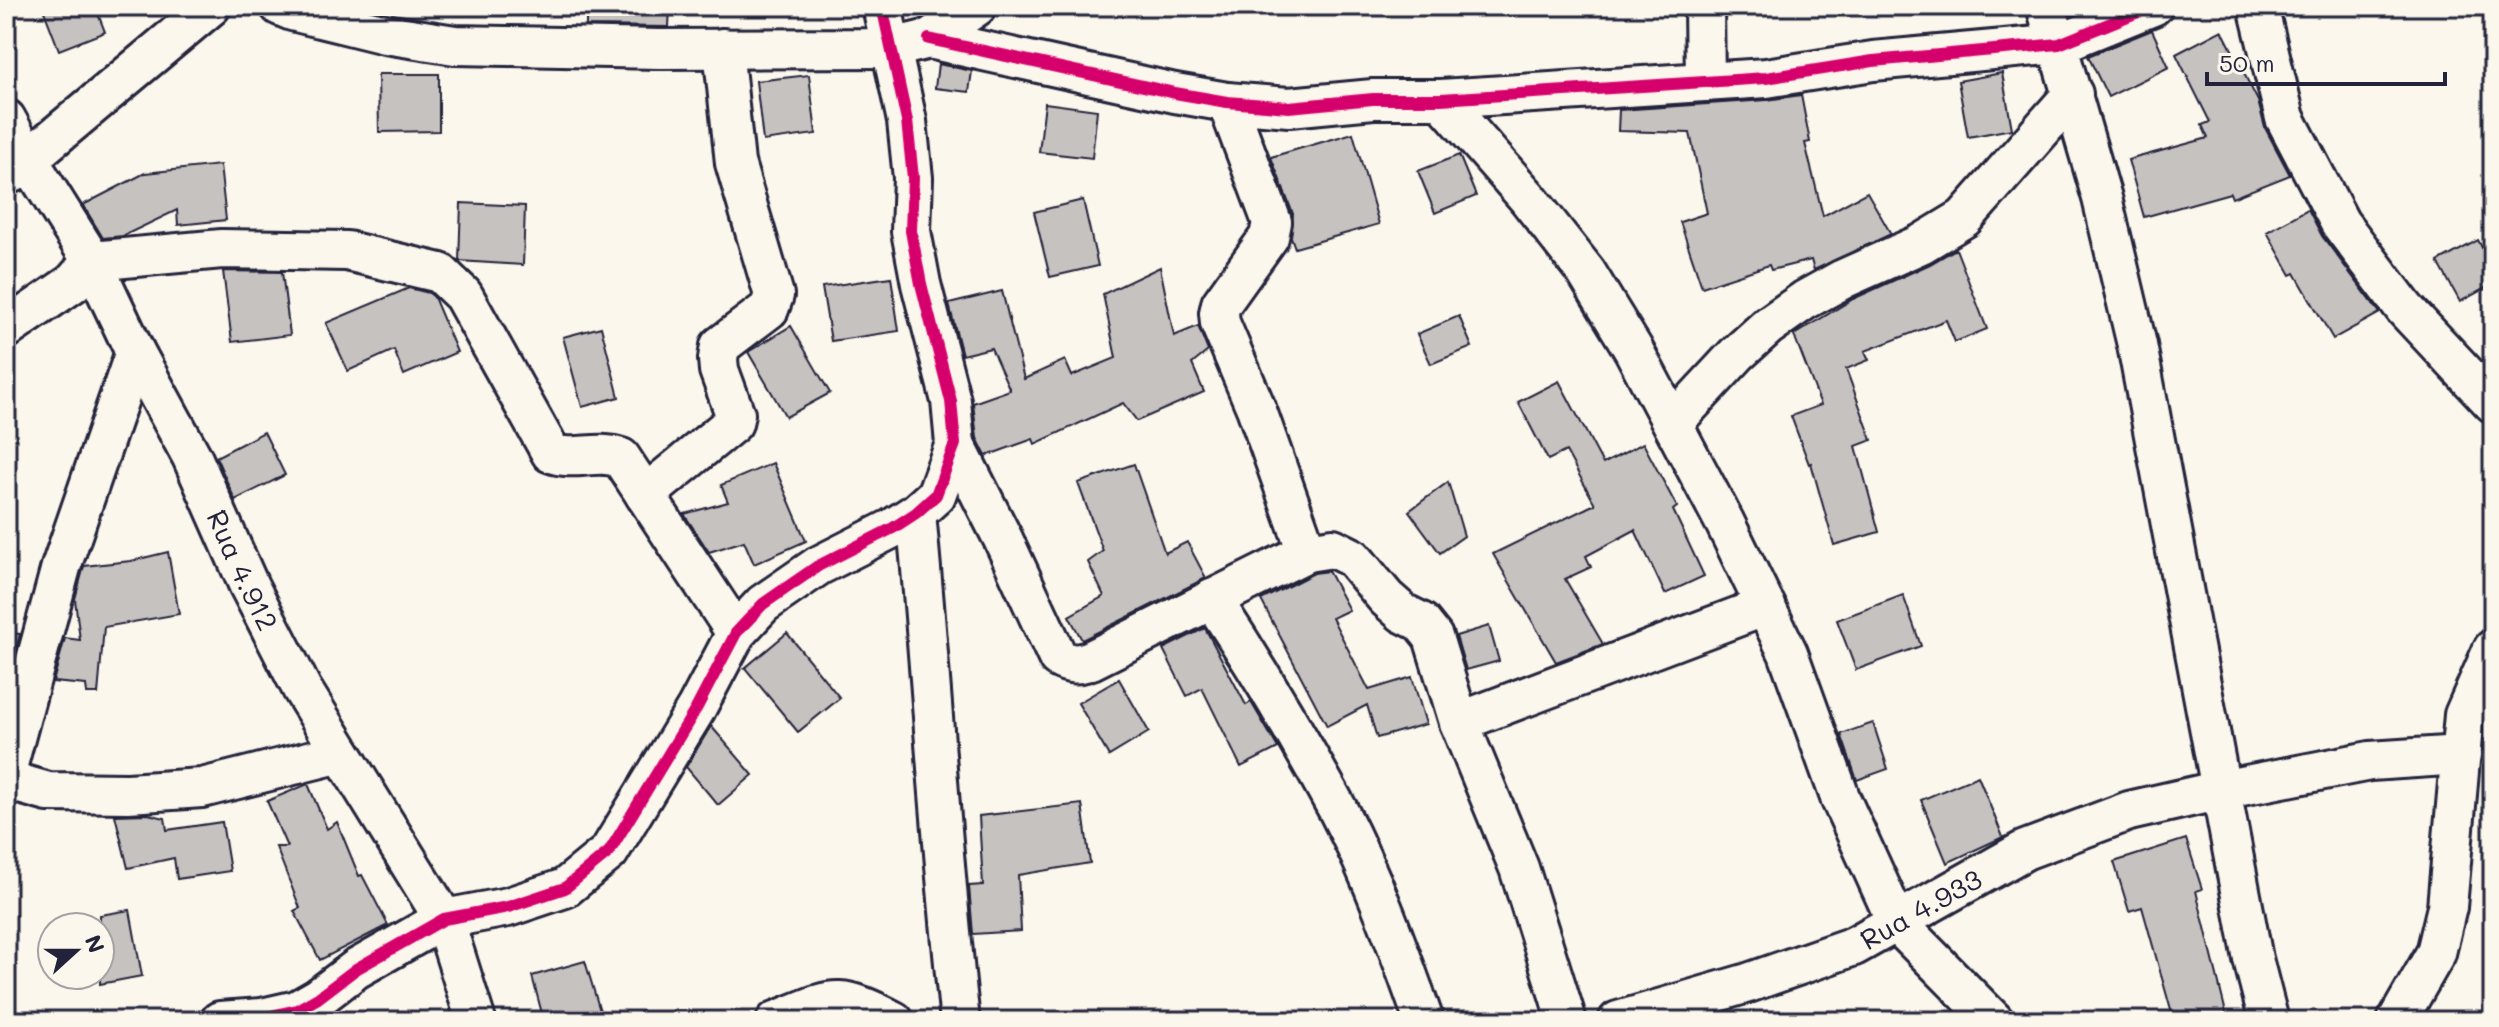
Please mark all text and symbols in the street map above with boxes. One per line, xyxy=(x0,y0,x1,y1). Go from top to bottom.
scale bar xyxy=(2207,36,2445,86)
text: 50 m xyxy=(2219,47,2275,78)
street label: Rua 4.912 xyxy=(199,504,287,636)
street label: Rua 4.933 xyxy=(1853,860,1988,957)
north arrow xyxy=(36,911,116,991)
text: N xyxy=(79,931,112,957)

